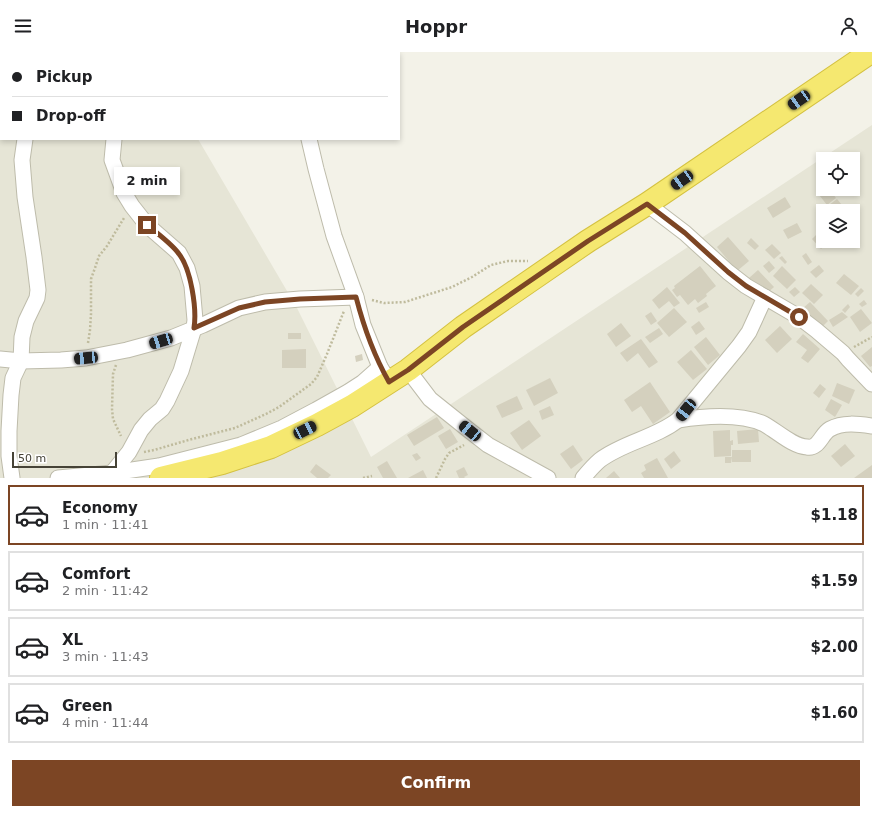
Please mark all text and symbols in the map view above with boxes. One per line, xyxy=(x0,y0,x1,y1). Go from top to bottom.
icon: menu xyxy=(12,15,34,37)
icon: person xyxy=(838,15,860,37)
text: Hoppr xyxy=(405,16,467,37)
text: Pickup xyxy=(36,68,92,86)
car xyxy=(786,88,812,112)
text: Drop-off xyxy=(36,107,106,125)
map controls xyxy=(816,152,860,248)
button: locate xyxy=(816,152,860,196)
callout: 2 min xyxy=(114,167,180,195)
car xyxy=(669,168,695,192)
text: 2 min xyxy=(127,173,167,188)
button: layers xyxy=(816,204,860,248)
route end xyxy=(138,216,156,234)
route start xyxy=(790,308,808,326)
car xyxy=(148,332,174,350)
car xyxy=(74,351,98,365)
car xyxy=(674,397,698,423)
car xyxy=(292,419,318,441)
car xyxy=(457,419,483,443)
scale bar xyxy=(12,450,117,469)
text: 50 m xyxy=(18,452,46,465)
icon: car xyxy=(14,497,50,533)
text: Economy xyxy=(62,499,138,517)
text: $1.18 xyxy=(811,506,858,524)
text: 1 min · 11:41 xyxy=(62,517,149,532)
icon: car xyxy=(14,563,50,599)
text: Comfort xyxy=(62,565,130,583)
text: $1.59 xyxy=(811,572,858,590)
text: 2 min · 11:42 xyxy=(62,583,149,598)
icon: car xyxy=(14,629,50,665)
text: XL xyxy=(62,631,83,649)
text: $2.00 xyxy=(811,638,858,656)
text: 3 min · 11:43 xyxy=(62,649,149,664)
icon: car xyxy=(14,695,50,731)
text: Green xyxy=(62,697,113,715)
text: $1.60 xyxy=(811,704,858,722)
text: 4 min · 11:44 xyxy=(62,715,149,730)
button: Confirm xyxy=(12,760,860,806)

